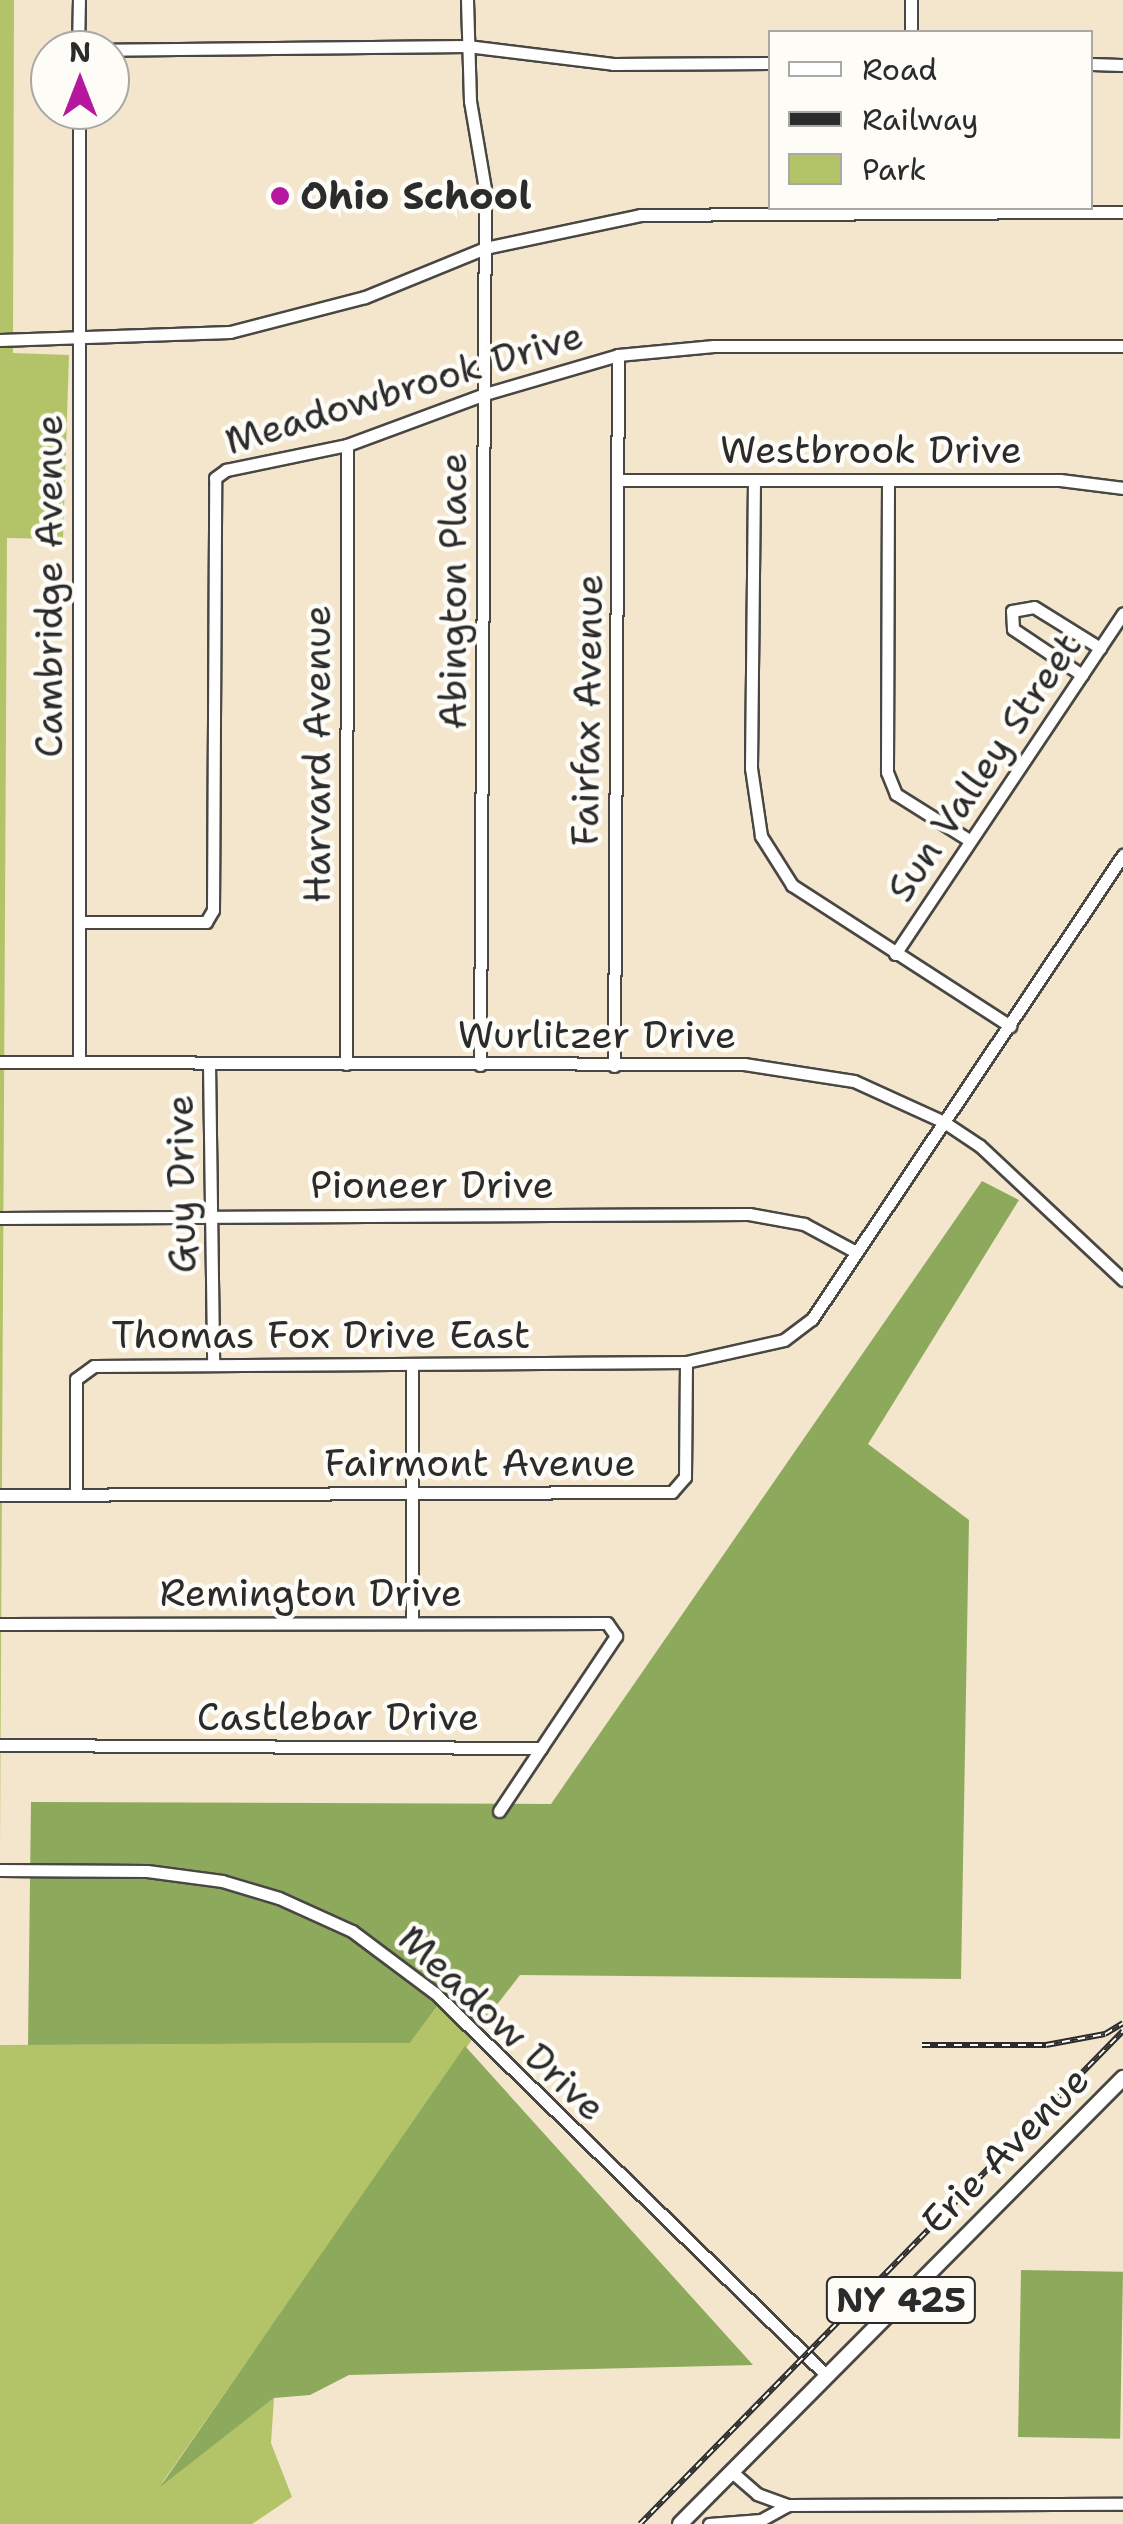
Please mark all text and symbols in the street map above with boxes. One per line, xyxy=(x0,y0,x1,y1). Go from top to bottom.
north arrow xyxy=(30,30,130,130)
legend xyxy=(768,30,1093,210)
text: N xyxy=(69,33,91,71)
text: Road xyxy=(862,49,937,90)
text: Railway xyxy=(862,99,978,140)
text: Park xyxy=(862,149,926,190)
place label: Ohio School xyxy=(300,173,532,219)
marker: Ohio School xyxy=(269,185,291,207)
street label: Meadowbrook Drive xyxy=(220,312,588,464)
street label: Cambridge Avenue xyxy=(26,414,72,758)
street label: Westbrook Drive xyxy=(720,427,1022,473)
street label: Abington Place xyxy=(430,452,476,730)
street label: Fairfax Avenue xyxy=(562,573,612,847)
street label: Harvard Avenue xyxy=(294,605,340,903)
street label: Sun Valley Street xyxy=(877,624,1091,910)
street label: Wurlitzer Drive xyxy=(458,1012,736,1058)
street label: Guy Drive xyxy=(157,1094,205,1274)
street label: Pioneer Drive xyxy=(310,1162,554,1208)
street label: Thomas Fox Drive East xyxy=(112,1312,530,1358)
street label: Fairmont Avenue xyxy=(324,1440,636,1486)
street label: Remington Drive xyxy=(160,1570,462,1616)
street label: Castlebar Drive xyxy=(197,1694,479,1740)
street label: Meadow Drive xyxy=(389,1916,615,2130)
street label: Erie Avenue xyxy=(912,2057,1098,2243)
road number: NY 425 xyxy=(824,2270,978,2330)

